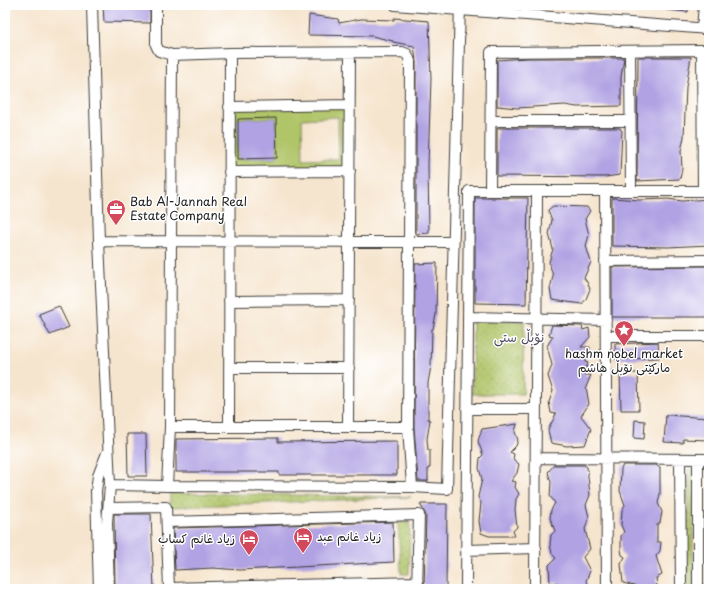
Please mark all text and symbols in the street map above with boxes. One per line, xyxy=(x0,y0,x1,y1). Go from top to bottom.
place label: Bab Al-Jannah Real Estate Company xyxy=(130,192,247,224)
office icon: Bab Al-Jannah Real Estate Company xyxy=(105,198,127,226)
place icon: hashm nobel market مارکێتی نۆبڵ هاشم xyxy=(613,319,635,347)
district label: نۆبڵ ستی xyxy=(494,327,544,347)
place label: hashm nobel market مارکێتی نۆبڵ هاشم xyxy=(565,344,683,377)
hotel icon: زياد غانم عبد xyxy=(292,526,314,554)
place label: زياد غانم عبد xyxy=(317,527,381,546)
hotel icon: زياد غانم كساب xyxy=(238,528,260,556)
place label: زياد غانم كساب xyxy=(158,529,235,548)

